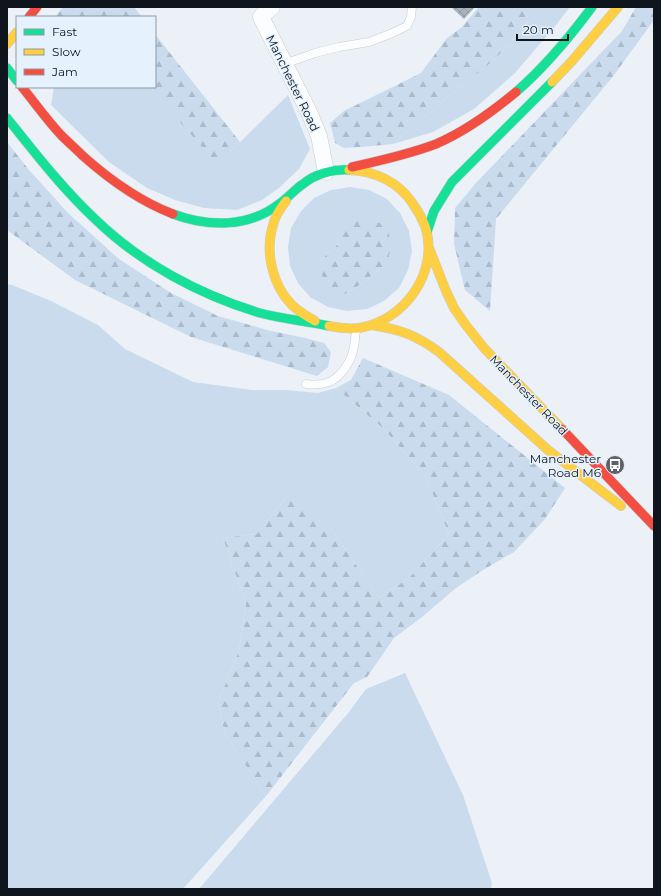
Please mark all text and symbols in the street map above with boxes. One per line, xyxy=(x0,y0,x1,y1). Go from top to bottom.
legend xyxy=(16,16,156,88)
scale bar xyxy=(517,16,568,42)
text: 20 m xyxy=(523,22,554,37)
text: Fast xyxy=(52,24,77,39)
street label: Manchester Road xyxy=(263,32,323,134)
text: Slow xyxy=(52,44,81,59)
text: Jam xyxy=(51,64,78,79)
street label: Manchester Road xyxy=(487,352,571,438)
place label: Manchester Road M6 xyxy=(530,451,601,480)
bus stop icon: Manchester Road M6 xyxy=(604,454,626,476)

